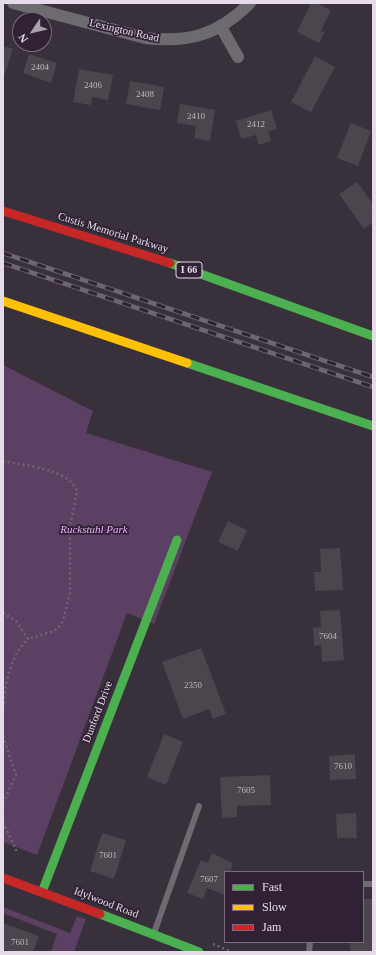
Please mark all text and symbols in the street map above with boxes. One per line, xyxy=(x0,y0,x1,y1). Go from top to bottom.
north arrow xyxy=(12,12,52,52)
street label: Lexington Road xyxy=(88,17,160,45)
text: N xyxy=(16,32,30,45)
house number: 2404 xyxy=(31,63,49,73)
house number: 2406 xyxy=(84,81,102,91)
house number: 2408 xyxy=(136,90,154,100)
house number: 2410 xyxy=(187,112,205,122)
house number: 2412 xyxy=(247,120,265,130)
street label: Custis Memorial Parkway xyxy=(56,210,170,256)
road number: I 66 xyxy=(176,262,202,278)
park label: Ruckstuhl Park xyxy=(60,523,128,537)
house number: 7604 xyxy=(319,632,337,642)
street label: Dunford Drive xyxy=(80,679,116,745)
house number: 2350 xyxy=(184,681,202,691)
house number: 7610 xyxy=(334,762,352,772)
house number: 7605 xyxy=(237,786,255,796)
house number: 7601 xyxy=(99,851,117,861)
legend xyxy=(224,871,364,943)
house number: 7607 xyxy=(200,875,218,885)
text: Fast xyxy=(262,880,282,894)
street label: Idylwood Road xyxy=(72,885,140,921)
text: Slow xyxy=(262,900,287,914)
text: Jam xyxy=(262,920,281,934)
house number: 7601 xyxy=(11,938,29,948)

